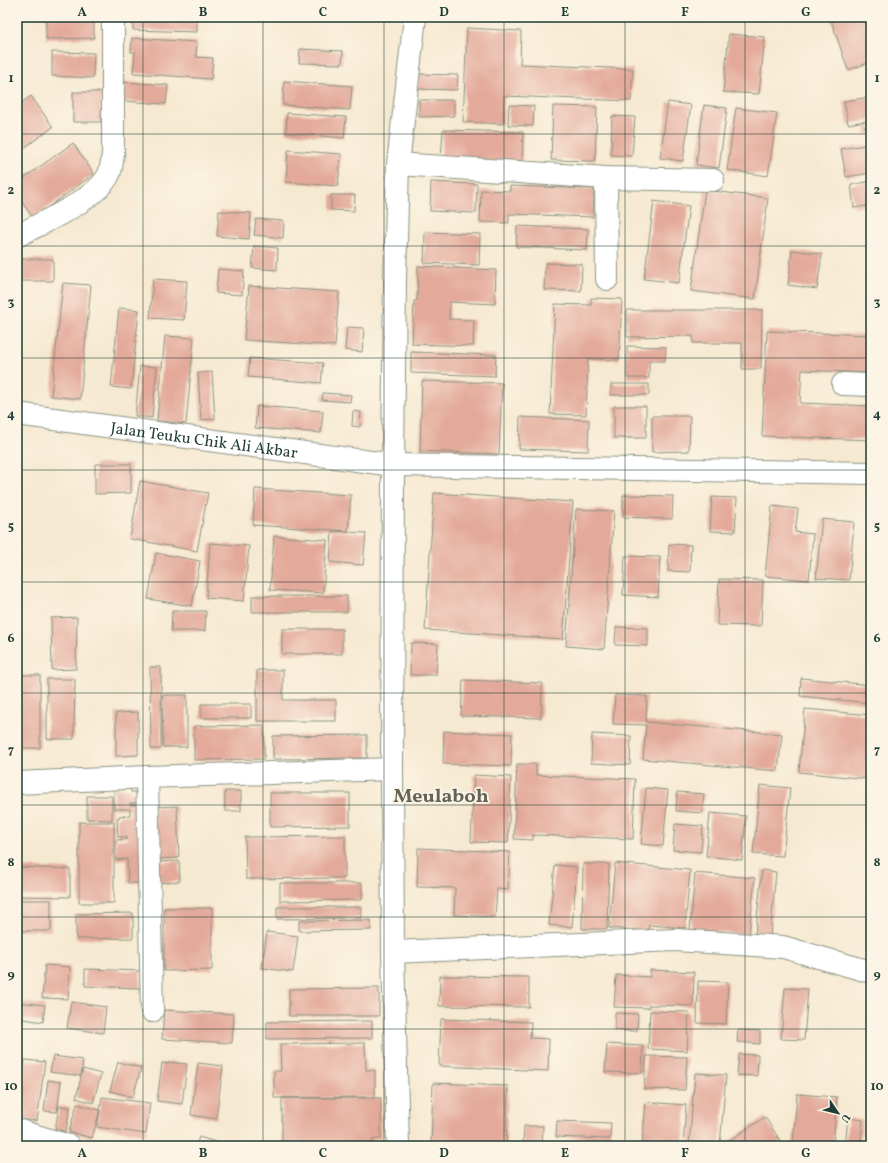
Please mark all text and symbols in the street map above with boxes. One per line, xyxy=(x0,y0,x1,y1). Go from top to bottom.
text: A xyxy=(77,4,87,22)
text: B xyxy=(199,4,208,22)
text: C xyxy=(319,4,327,22)
text: D xyxy=(439,4,449,22)
text: E xyxy=(561,4,569,22)
text: F xyxy=(681,4,689,22)
text: G xyxy=(801,4,811,22)
text: 1 xyxy=(8,70,14,88)
text: 1 xyxy=(874,70,880,88)
text: 2 xyxy=(8,182,15,200)
text: 2 xyxy=(874,182,881,200)
text: 3 xyxy=(8,294,15,312)
text: 3 xyxy=(874,294,881,312)
text: 4 xyxy=(7,406,15,424)
text: 4 xyxy=(873,406,881,424)
street label: Jalan Teuku Chik Ali Akbar xyxy=(109,418,299,465)
text: 5 xyxy=(8,518,14,536)
text: 5 xyxy=(874,518,880,536)
text: 6 xyxy=(7,630,15,648)
text: 6 xyxy=(873,630,881,648)
text: 7 xyxy=(8,742,14,760)
text: 7 xyxy=(874,742,880,760)
district label: Meulaboh xyxy=(393,783,489,811)
text: 8 xyxy=(7,854,15,872)
text: 8 xyxy=(873,854,881,872)
text: 9 xyxy=(7,966,15,984)
text: 9 xyxy=(873,966,881,984)
text: 10 xyxy=(4,1078,18,1096)
text: 10 xyxy=(870,1078,884,1096)
north arrow xyxy=(818,1093,858,1133)
text: U xyxy=(836,1110,853,1126)
text: A xyxy=(77,1145,87,1163)
text: B xyxy=(199,1145,208,1163)
text: C xyxy=(319,1145,327,1163)
text: D xyxy=(439,1145,449,1163)
text: E xyxy=(561,1145,569,1163)
text: F xyxy=(681,1145,689,1163)
text: G xyxy=(801,1145,811,1163)

